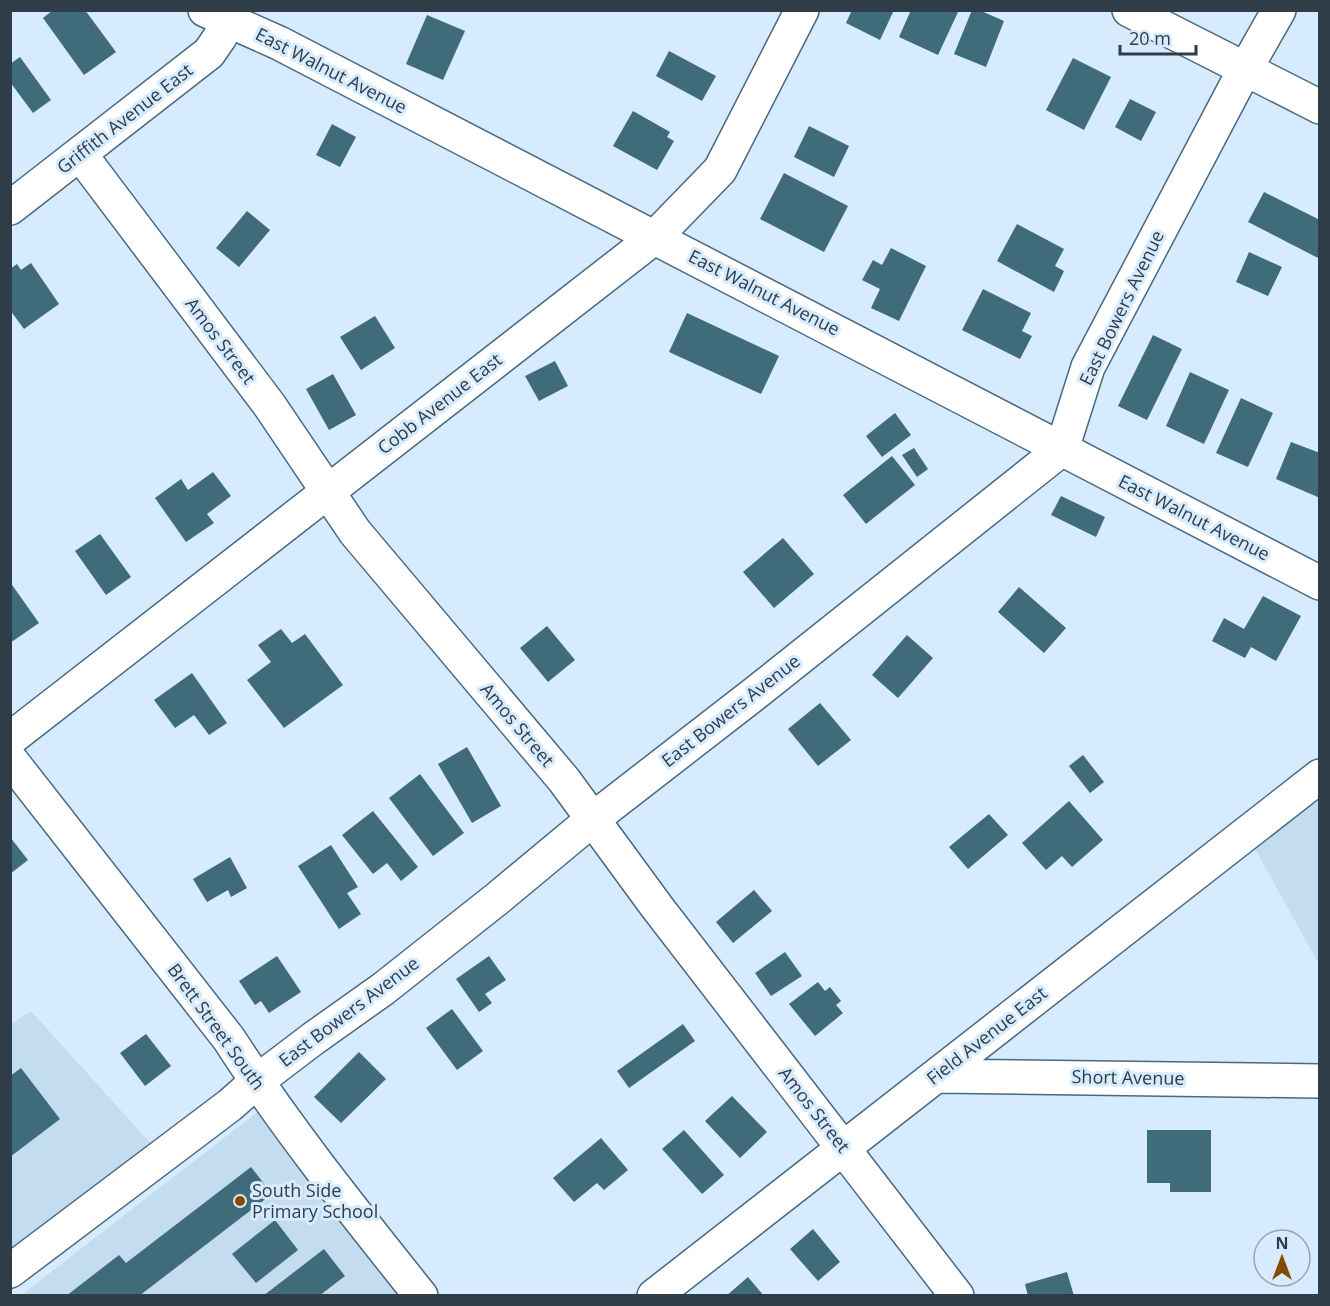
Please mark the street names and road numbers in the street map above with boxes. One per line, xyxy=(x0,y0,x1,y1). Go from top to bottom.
street label: East Walnut Avenue xyxy=(252,22,411,119)
street label: Griffith Avenue East xyxy=(52,58,197,179)
street label: East Bowers Avenue xyxy=(1073,226,1169,389)
street label: East Walnut Avenue xyxy=(685,244,844,341)
street label: Amos Street xyxy=(180,292,261,389)
street label: Cobb Avenue East xyxy=(372,347,506,459)
street label: East Walnut Avenue xyxy=(1115,469,1274,566)
street label: East Bowers Avenue xyxy=(656,649,805,772)
street label: Amos Street xyxy=(476,677,560,771)
street label: East Bowers Avenue xyxy=(274,951,423,1072)
street label: Brett Street South xyxy=(163,958,271,1094)
street label: Field Avenue East xyxy=(921,981,1052,1090)
street label: Amos Street xyxy=(774,1062,856,1157)
street label: Short Avenue xyxy=(1071,1064,1185,1090)

